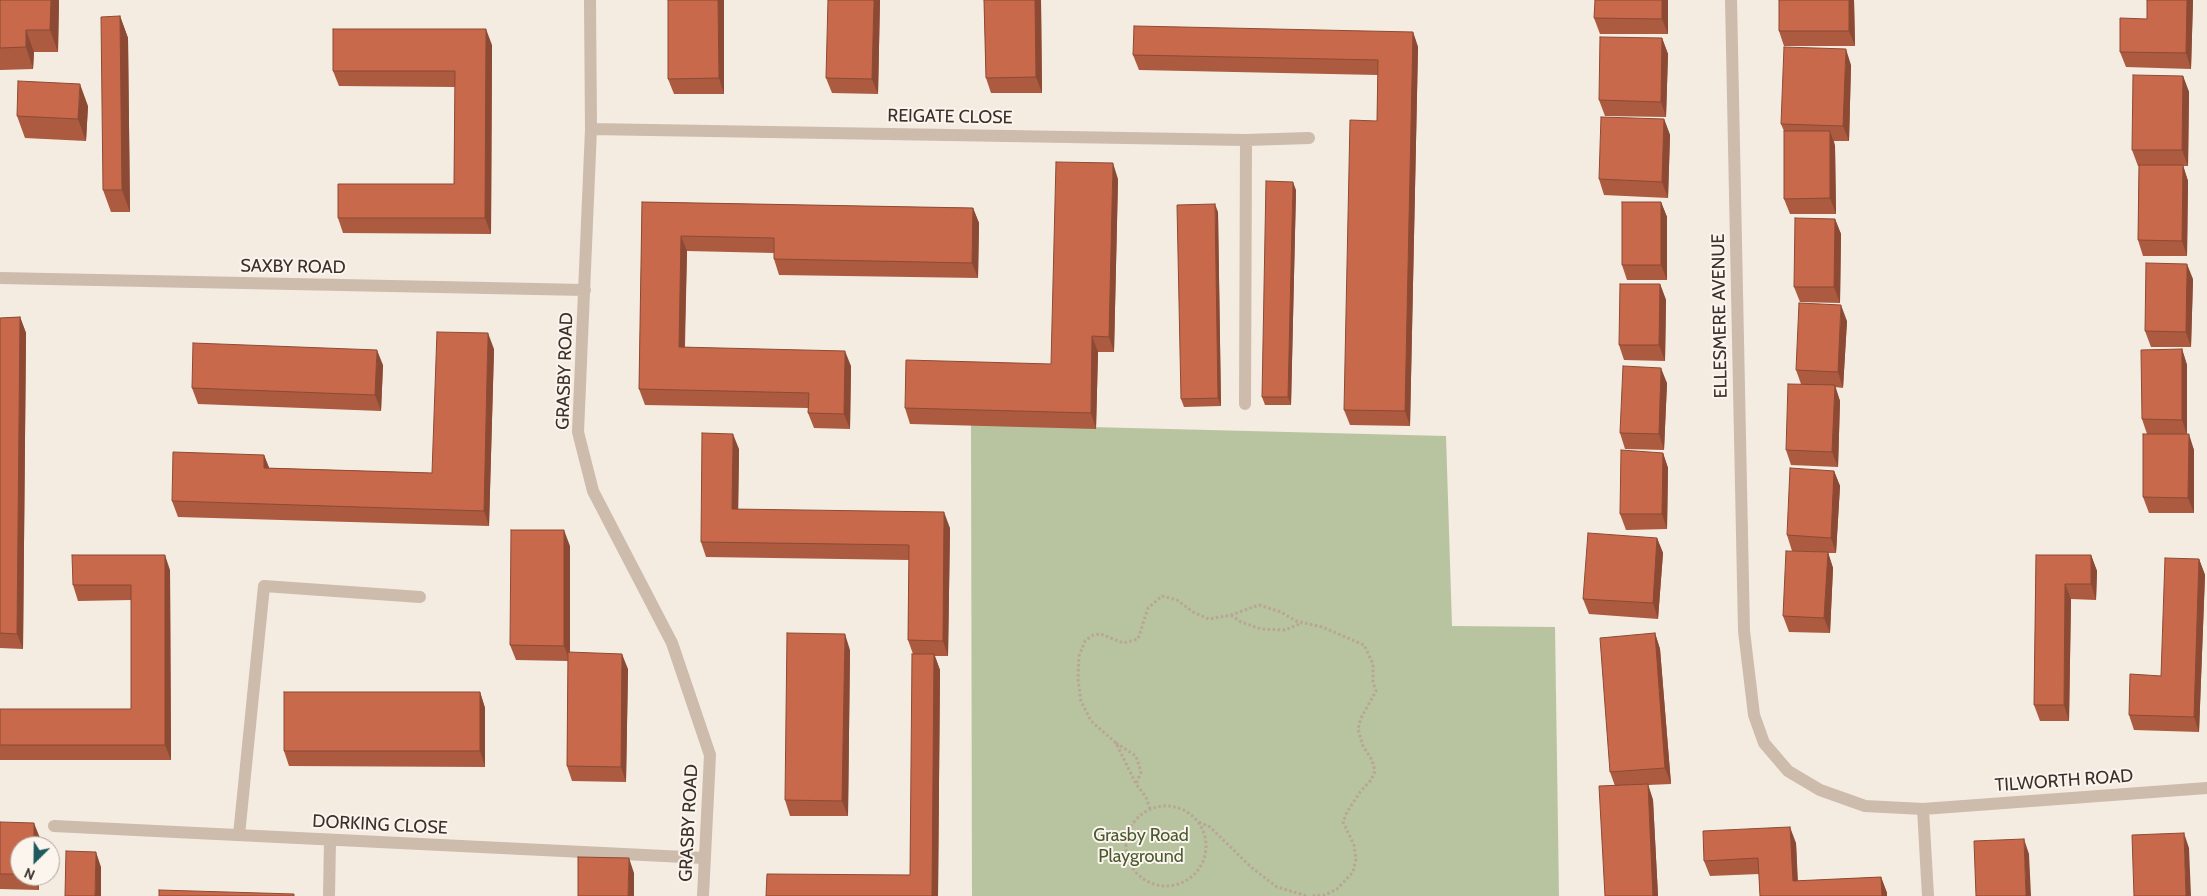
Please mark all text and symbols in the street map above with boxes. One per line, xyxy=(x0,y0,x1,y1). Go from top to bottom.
street label: REIGATE CLOSE xyxy=(887,105,1013,129)
street label: ELLESMERE AVENUE xyxy=(1708,233,1732,399)
street label: SAXBY ROAD xyxy=(240,255,346,279)
street label: GRASBY ROAD xyxy=(552,312,578,430)
street label: GRASBY ROAD xyxy=(675,764,703,882)
street label: TILWORTH ROAD xyxy=(1994,765,2134,797)
street label: DORKING CLOSE xyxy=(312,811,448,839)
park label: Grasby Road Playground xyxy=(1093,825,1189,868)
north arrow xyxy=(10,836,60,886)
text: N xyxy=(21,864,38,884)

